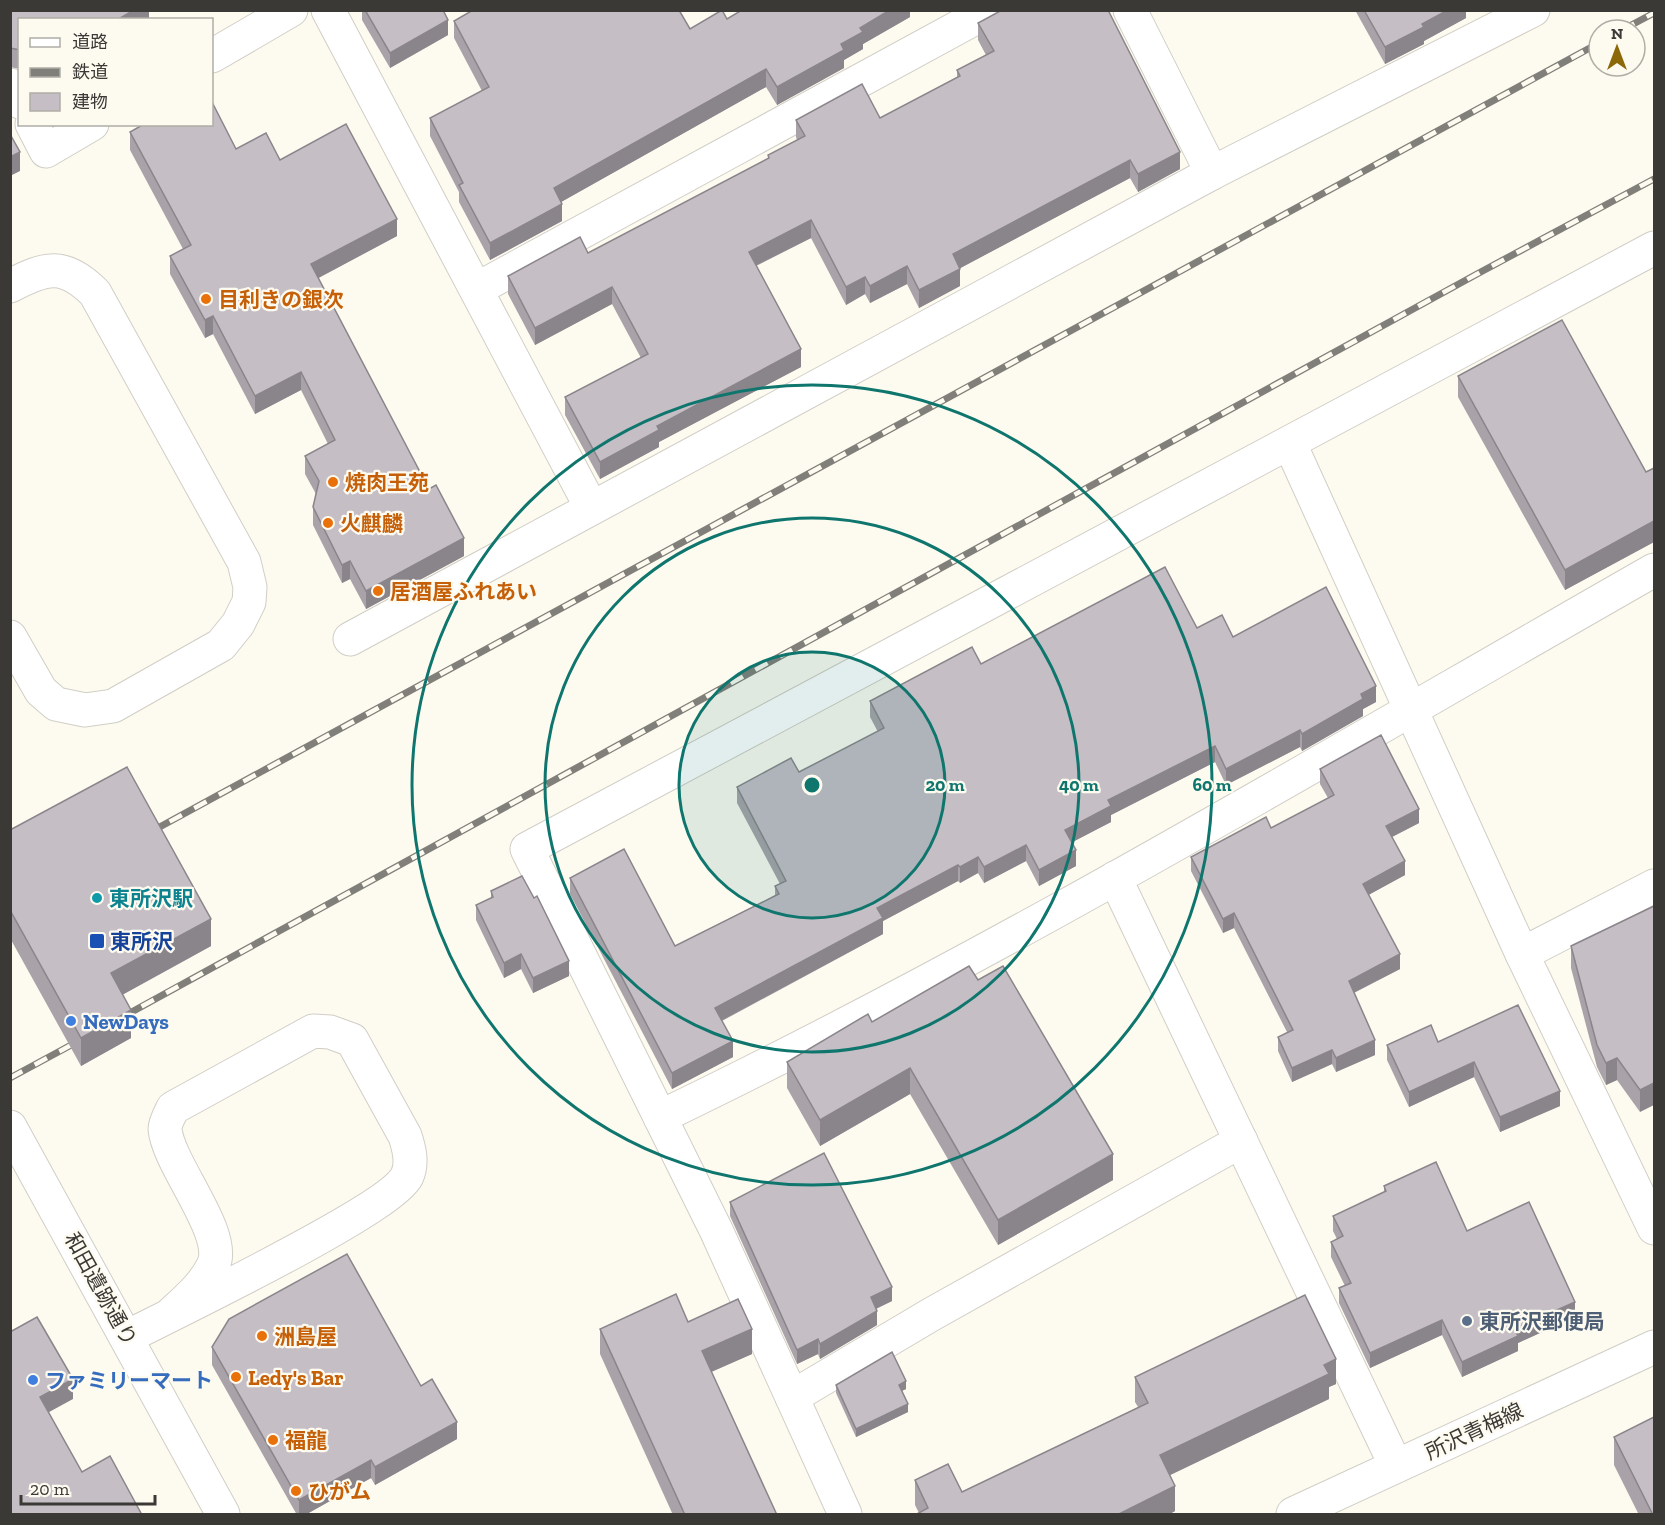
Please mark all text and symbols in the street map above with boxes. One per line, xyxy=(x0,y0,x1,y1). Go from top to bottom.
legend xyxy=(18,18,213,126)
north arrow xyxy=(1587,18,1647,78)
text: N xyxy=(1611,24,1623,43)
text: 道路 xyxy=(72,31,108,53)
text: 鉄道 xyxy=(72,61,108,83)
text: 建物 xyxy=(72,91,108,113)
place label: 目利きの銀次 xyxy=(218,287,344,312)
marker: 目利きの銀次 xyxy=(199,292,213,306)
place label: 焼肉王苑 xyxy=(345,470,429,495)
marker: 焼肉王苑 xyxy=(326,475,340,489)
place label: 火麒麟 xyxy=(340,511,403,536)
marker: 火麒麟 xyxy=(321,516,335,530)
place label: 居酒屋ふれあい xyxy=(390,579,537,604)
marker: 居酒屋ふれあい xyxy=(371,584,385,598)
text: 20 m xyxy=(925,774,965,796)
text: 40 m xyxy=(1059,774,1099,796)
text: 60 m xyxy=(1192,774,1232,796)
centre of rings xyxy=(802,775,822,795)
place label: 東所沢駅 xyxy=(109,886,193,911)
marker: 東所沢駅 xyxy=(90,891,104,905)
place label: 東所沢 xyxy=(110,929,173,954)
marker: 東所沢 xyxy=(88,932,106,950)
place label: NewDays xyxy=(83,1009,169,1034)
marker: NewDays xyxy=(64,1014,78,1028)
street label: 和田遺跡通り xyxy=(60,1228,142,1350)
place label: 東所沢郵便局 xyxy=(1479,1309,1605,1334)
marker: 東所沢郵便局 xyxy=(1460,1314,1474,1328)
place label: 洲島屋 xyxy=(274,1324,337,1349)
marker: 洲島屋 xyxy=(255,1329,269,1343)
place label: Ledy's Bar xyxy=(248,1365,344,1390)
place label: ファミリーマート xyxy=(45,1368,213,1393)
marker: Ledy's Bar xyxy=(229,1370,243,1384)
marker: ファミリーマート xyxy=(26,1373,40,1387)
street label: 所沢青梅線 xyxy=(1421,1397,1527,1465)
place label: 福龍 xyxy=(285,1428,327,1453)
marker: 福龍 xyxy=(266,1433,280,1447)
scale bar xyxy=(21,1468,154,1506)
text: 20 m xyxy=(30,1478,70,1500)
place label: ひがム xyxy=(308,1479,371,1504)
marker: ひがム xyxy=(289,1484,303,1498)

